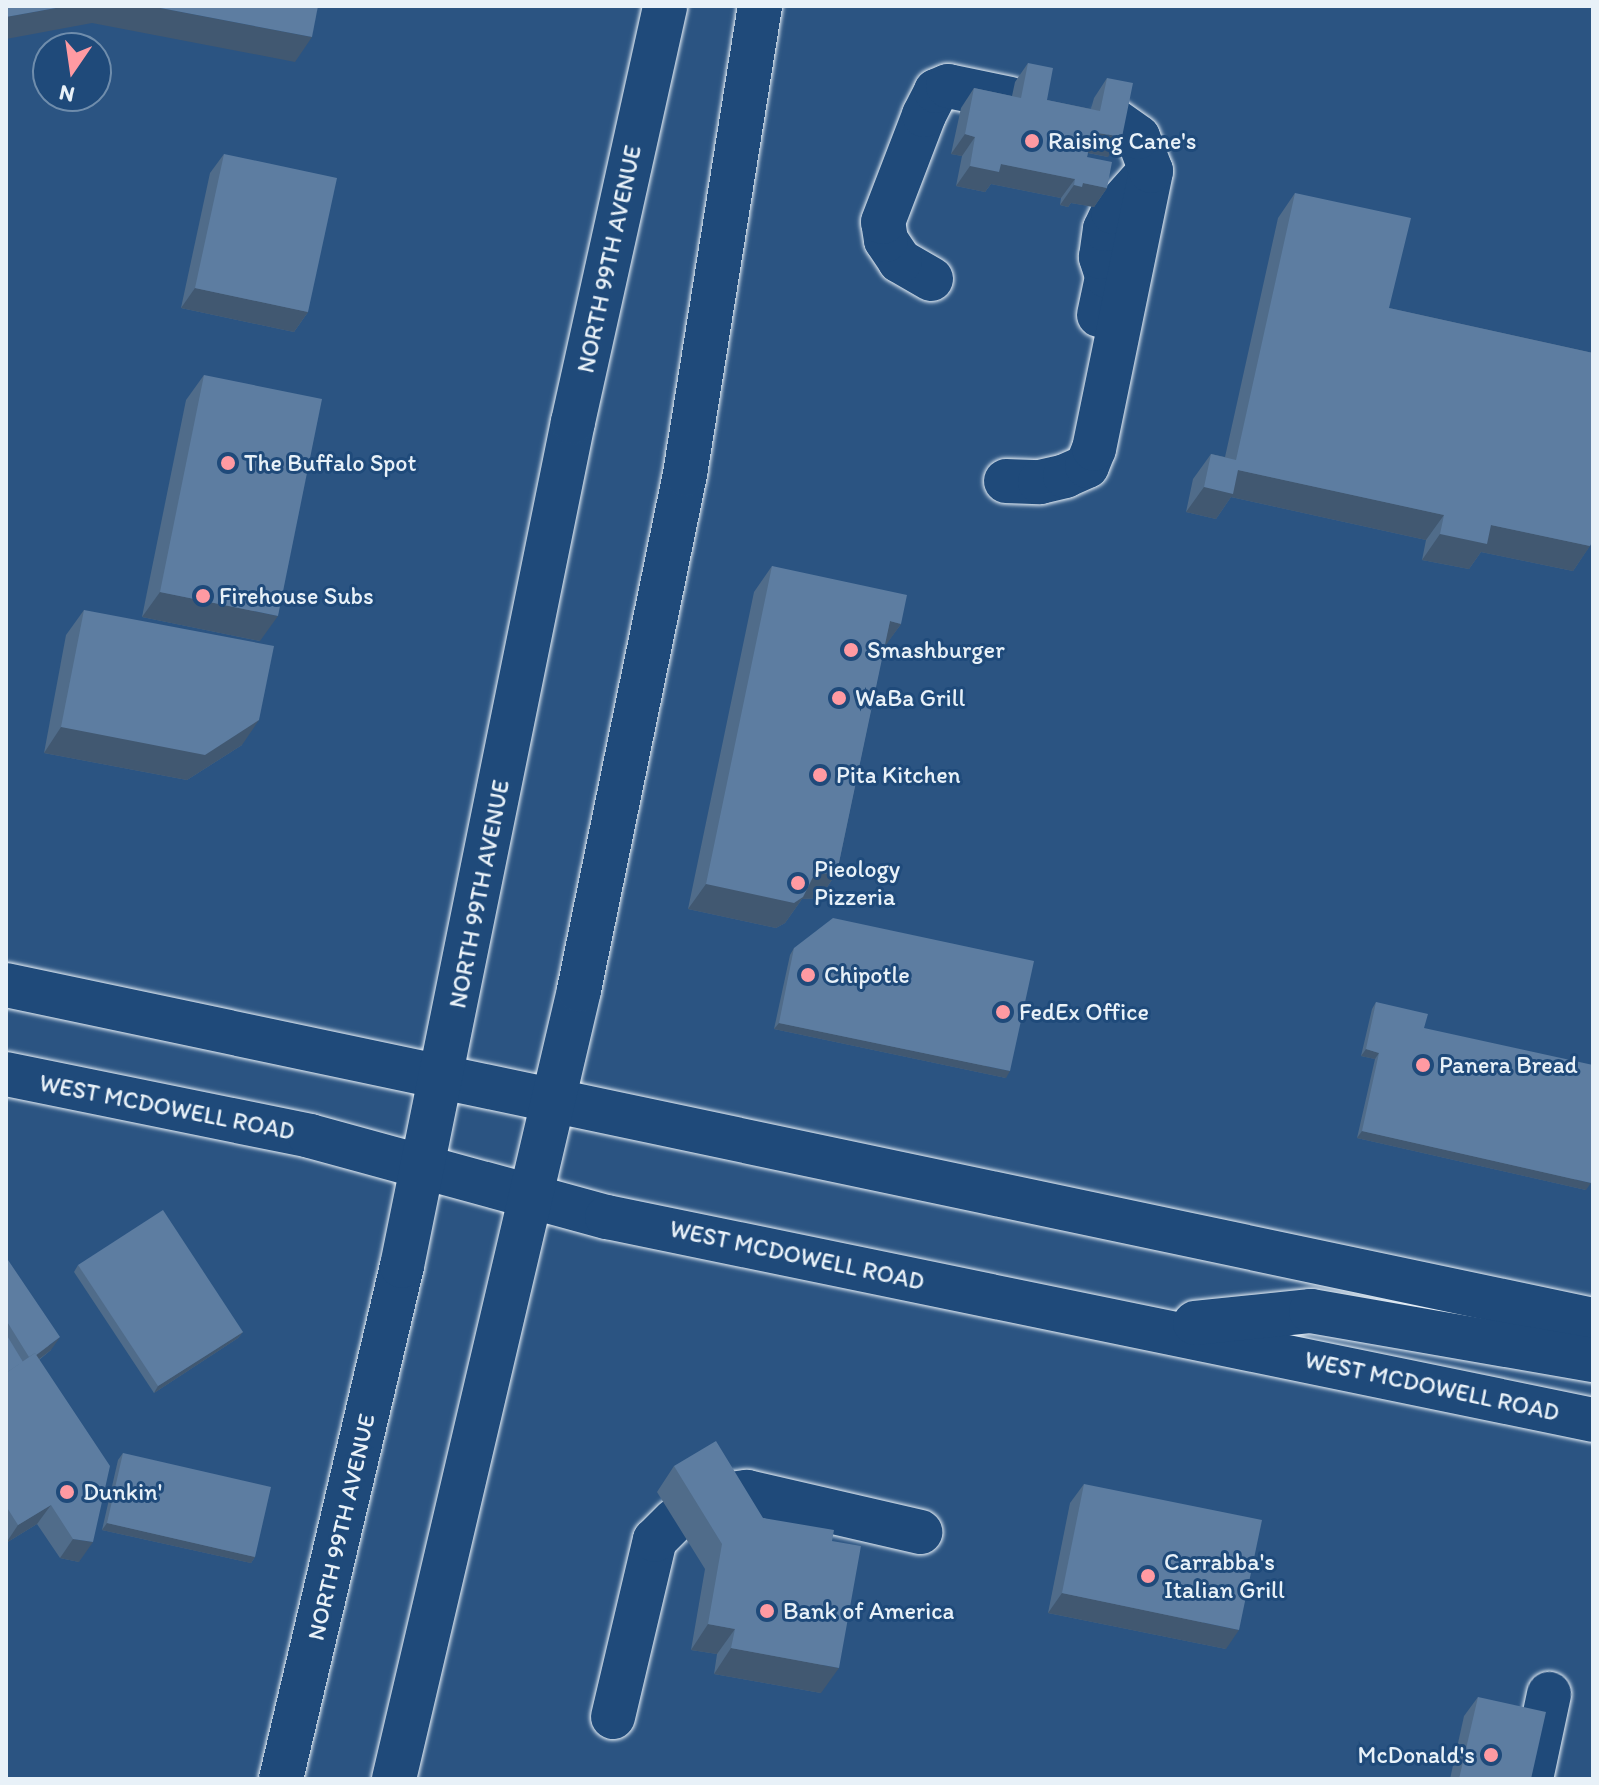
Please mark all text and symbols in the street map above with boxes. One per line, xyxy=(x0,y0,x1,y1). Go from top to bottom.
north arrow xyxy=(32,32,112,112)
text: N xyxy=(57,79,77,109)
place label: Raising Cane's xyxy=(1048,127,1196,155)
marker: Raising Cane's xyxy=(1023,132,1041,150)
street label: NORTH 99TH AVENUE xyxy=(571,143,647,375)
place label: The Buffalo Spot xyxy=(244,449,417,477)
marker: The Buffalo Spot xyxy=(219,454,237,472)
place label: Firehouse Subs xyxy=(219,582,374,610)
marker: Firehouse Subs xyxy=(194,587,212,605)
place label: Smashburger xyxy=(867,636,1005,664)
marker: Smashburger xyxy=(842,641,860,659)
place label: WaBa Grill xyxy=(855,684,965,712)
marker: WaBa Grill xyxy=(830,689,848,707)
place label: Pita Kitchen xyxy=(836,761,961,789)
marker: Pita Kitchen xyxy=(811,766,829,784)
street label: NORTH 99TH AVENUE xyxy=(443,777,515,1011)
place label: Pieology Pizzeria xyxy=(814,855,900,911)
marker: Pieology Pizzeria xyxy=(789,874,807,892)
place label: Chipotle xyxy=(824,961,910,989)
marker: Chipotle xyxy=(799,966,817,984)
place label: FedEx Office xyxy=(1019,998,1149,1026)
marker: FedEx Office xyxy=(994,1003,1012,1021)
place label: Panera Bread xyxy=(1439,1051,1577,1079)
marker: Panera Bread xyxy=(1414,1056,1432,1074)
street label: WEST MCDOWELL ROAD xyxy=(37,1068,297,1146)
street label: WEST MCDOWELL ROAD xyxy=(667,1214,927,1296)
street label: WEST MCDOWELL ROAD xyxy=(1302,1345,1562,1427)
street label: NORTH 99TH AVENUE xyxy=(301,1411,381,1643)
place label: Dunkin' xyxy=(83,1478,162,1506)
marker: Dunkin' xyxy=(58,1483,76,1501)
place label: Carrabba's Italian Grill xyxy=(1164,1548,1285,1604)
marker: Carrabba's Italian Grill xyxy=(1139,1567,1157,1585)
place label: Bank of America xyxy=(783,1597,955,1625)
marker: Bank of America xyxy=(758,1602,776,1620)
place label: McDonald's xyxy=(1358,1741,1475,1769)
marker: McDonald's xyxy=(1482,1746,1500,1764)

